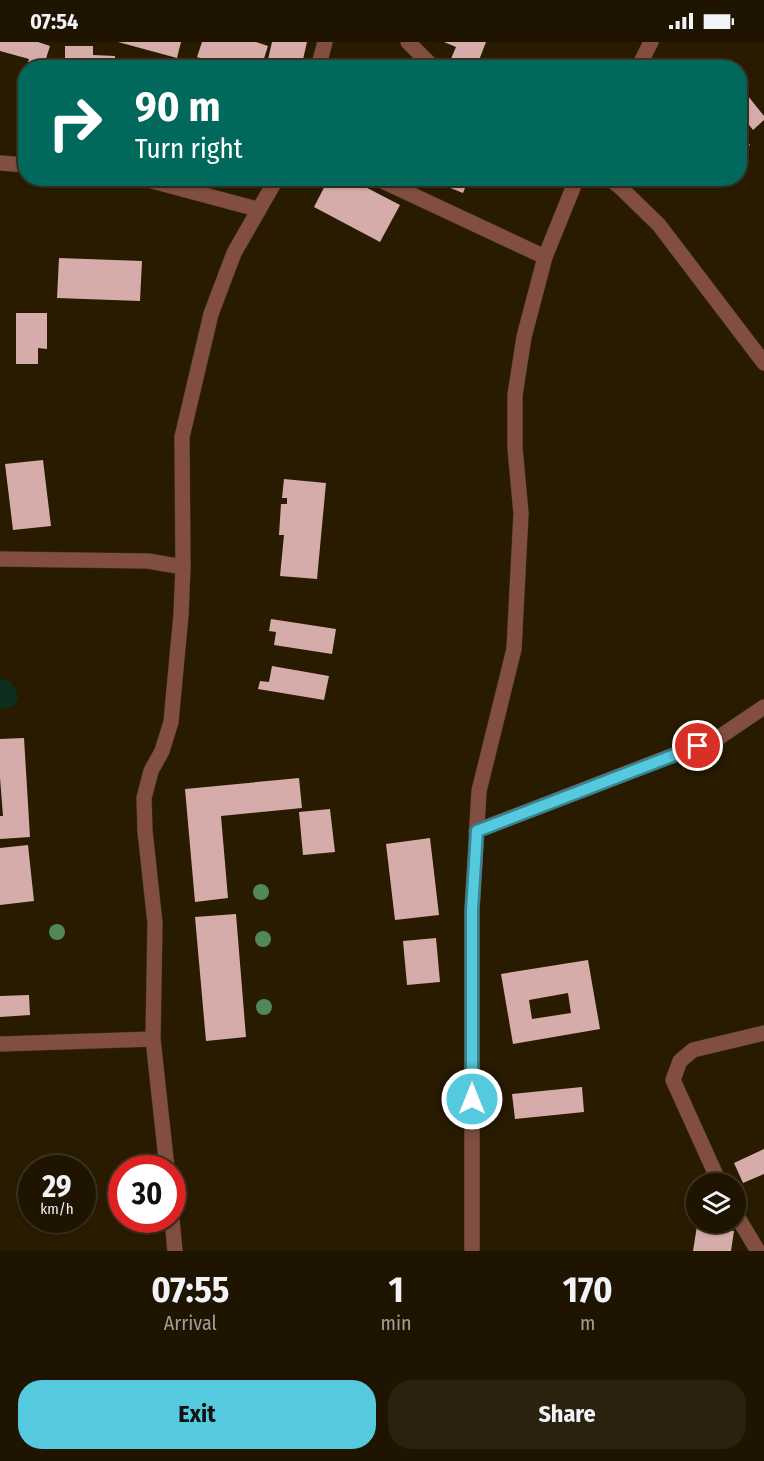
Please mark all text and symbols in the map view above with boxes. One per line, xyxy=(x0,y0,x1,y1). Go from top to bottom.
text: 07:54 xyxy=(30,8,78,35)
text: 90 m xyxy=(135,82,220,132)
icon: right xyxy=(36,84,114,162)
text: Turn right xyxy=(135,133,243,165)
pin xyxy=(672,720,723,771)
icon: arrive xyxy=(681,729,714,762)
position arrow xyxy=(440,1067,504,1131)
speed limit sign: 30 xyxy=(108,1155,186,1233)
text: 29 xyxy=(42,1169,72,1205)
map controls xyxy=(686,1173,746,1233)
button: layers xyxy=(686,1173,746,1233)
text: km/h xyxy=(40,1200,74,1218)
text: 07:55 xyxy=(151,1268,229,1312)
text: 1 xyxy=(388,1268,404,1312)
text: 170 xyxy=(563,1268,613,1312)
text: Arrival xyxy=(164,1311,217,1335)
text: min xyxy=(381,1311,412,1335)
text: m xyxy=(580,1311,595,1335)
button: Exit xyxy=(18,1380,376,1449)
button: Share xyxy=(388,1380,746,1449)

